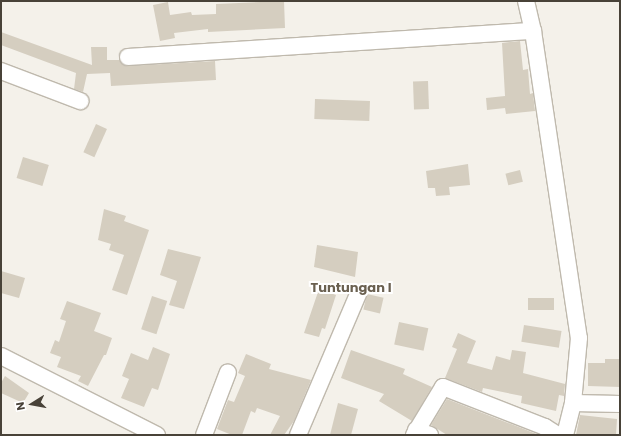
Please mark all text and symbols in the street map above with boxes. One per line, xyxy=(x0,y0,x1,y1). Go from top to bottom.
district label: Tuntungan I xyxy=(310,280,392,296)
north arrow xyxy=(12,384,52,424)
text: N xyxy=(12,401,29,412)

